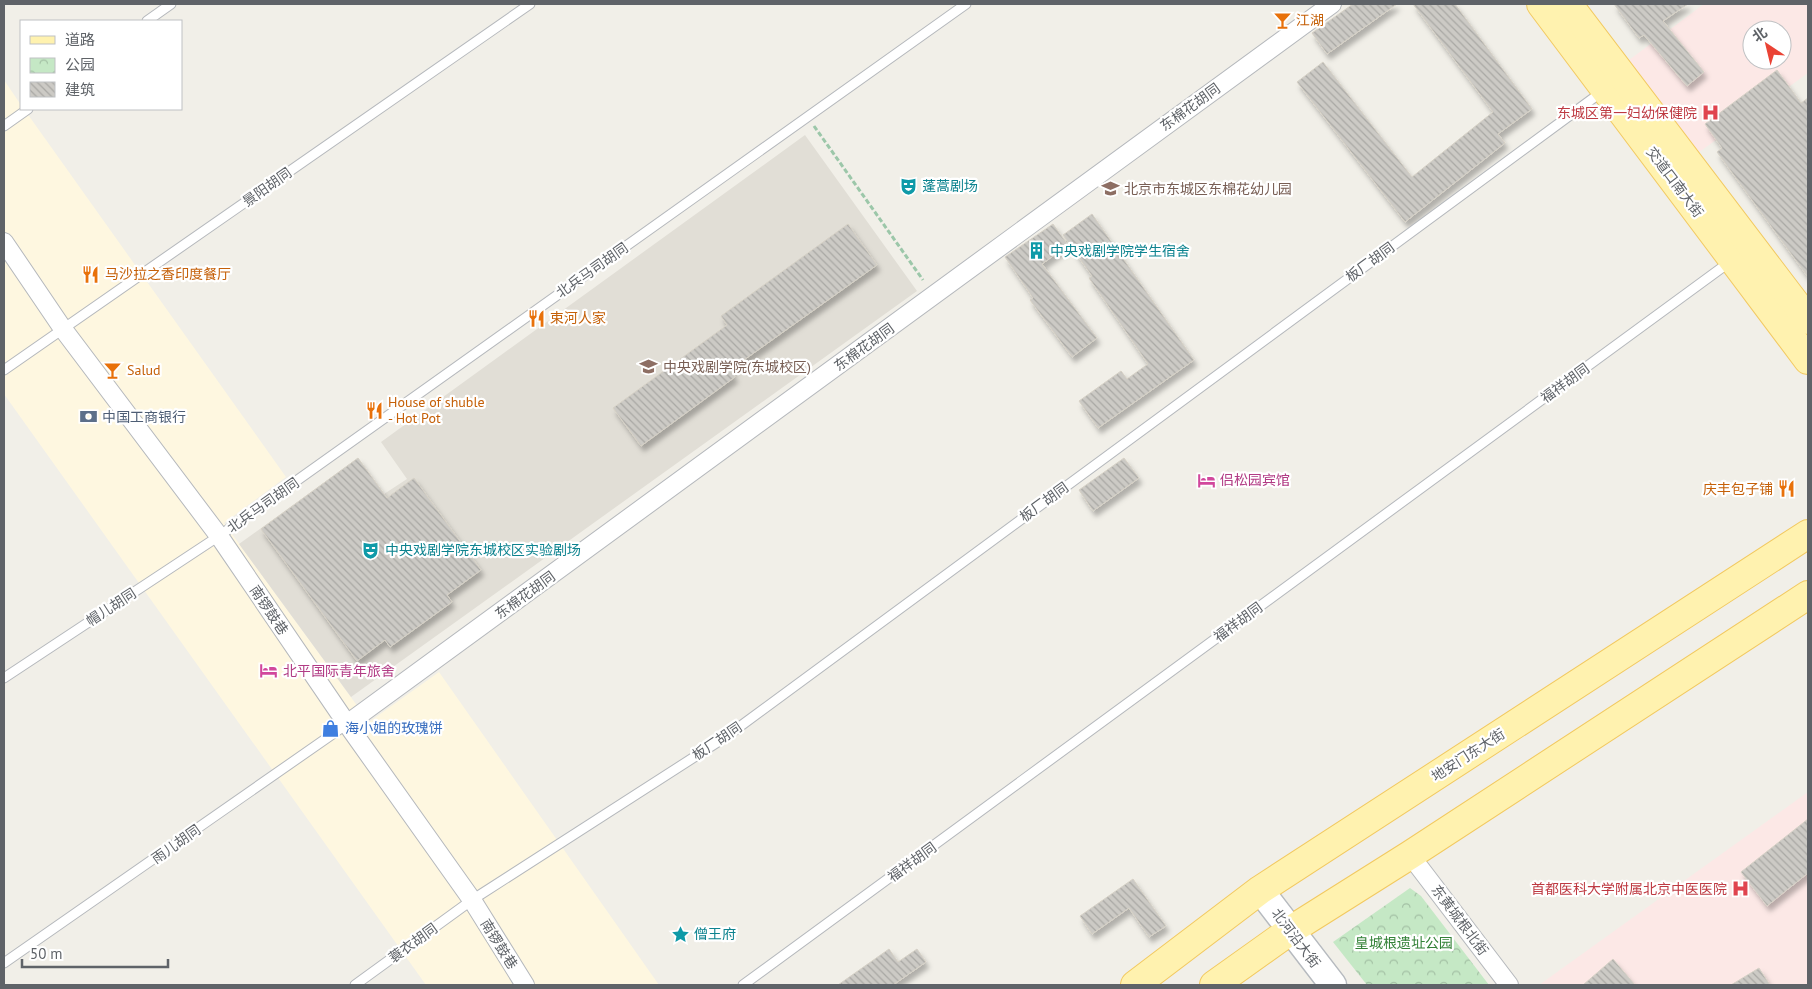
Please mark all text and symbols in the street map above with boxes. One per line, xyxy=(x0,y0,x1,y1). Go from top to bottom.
bar icon: 江湖 xyxy=(1272,10,1292,30)
place label: 江湖 xyxy=(1296,11,1324,29)
legend xyxy=(20,20,182,110)
north arrow xyxy=(1742,20,1792,70)
text: 北 xyxy=(1749,23,1770,46)
text: 道路 xyxy=(65,30,95,49)
text: 公园 xyxy=(65,55,95,74)
street label: 东棉花胡同 xyxy=(1156,79,1224,135)
text: 建筑 xyxy=(65,80,95,99)
hospital icon: 东城区第一妇幼保健院 xyxy=(1701,103,1721,123)
place label: 东城区第一妇幼保健院 xyxy=(1557,104,1697,122)
street label: 交道口南大街 xyxy=(1643,143,1707,221)
street label: 景阳胡同 xyxy=(239,164,295,210)
theatre icon: 蓬蒿剧场 xyxy=(898,176,918,196)
place label: 蓬蒿剧场 xyxy=(922,177,978,195)
school or university icon: 北京市东城区东棉花幼儿园 xyxy=(1100,179,1120,199)
place label: 北京市东城区东棉花幼儿园 xyxy=(1124,180,1292,198)
street label: 板厂胡同 xyxy=(1342,238,1398,286)
street label: 北兵马司胡同 xyxy=(552,239,632,301)
building icon: 中央戏剧学院学生宿舍 xyxy=(1026,241,1046,261)
place label: 中央戏剧学院学生宿舍 xyxy=(1050,242,1190,260)
restaurant icon: 马沙拉之香印度餐厅 xyxy=(81,264,101,284)
place label: 马沙拉之香印度餐厅 xyxy=(105,265,231,283)
restaurant icon: 束河人家 xyxy=(526,308,546,328)
place label: 束河人家 xyxy=(550,309,606,327)
street label: 东棉花胡同 xyxy=(830,319,898,375)
school or university icon: 中央戏剧学院(东城校区) xyxy=(639,357,659,377)
place label: 中央戏剧学院(东城校区) xyxy=(663,358,811,376)
street label: 福祥胡同 xyxy=(1537,359,1593,407)
bar icon: Salud xyxy=(103,360,123,380)
place label: Salud xyxy=(127,361,161,379)
place label: House of shuble - Hot Pot xyxy=(388,393,485,427)
restaurant icon: House of shuble - Hot Pot xyxy=(364,400,384,420)
bank icon: 中国工商银行 xyxy=(78,407,98,427)
place label: 中国工商银行 xyxy=(102,408,186,426)
hotel icon: 侣松园宾馆 xyxy=(1196,470,1216,490)
place label: 侣松园宾馆 xyxy=(1220,471,1290,489)
street label: 北兵马司胡同 xyxy=(223,474,303,536)
street label: 板厂胡同 xyxy=(1016,478,1072,526)
restaurant icon: 庆丰包子铺 xyxy=(1777,479,1797,499)
place label: 庆丰包子铺 xyxy=(1703,480,1773,498)
theatre icon: 中央戏剧学院东城校区实验剧场 xyxy=(361,540,381,560)
place label: 中央戏剧学院东城校区实验剧场 xyxy=(385,541,581,559)
street label: 东棉花胡同 xyxy=(491,567,559,623)
street label: 南锣鼓巷 xyxy=(246,582,292,638)
street label: 帽儿胡同 xyxy=(83,584,139,630)
street label: 福祥胡同 xyxy=(1210,598,1266,646)
hotel icon: 北平国际青年旅舍 xyxy=(259,661,279,681)
place label: 北平国际青年旅舍 xyxy=(283,662,395,680)
shop icon: 海小姐的玫瑰饼 xyxy=(321,718,341,738)
street label: 板厂胡同 xyxy=(689,718,745,764)
place label: 海小姐的玫瑰饼 xyxy=(345,719,443,737)
street label: 地安门东大街 xyxy=(1428,725,1508,785)
street label: 雨儿胡同 xyxy=(148,821,204,867)
street label: 福祥胡同 xyxy=(884,838,940,886)
hospital icon: 首都医科大学附属北京中医医院 xyxy=(1731,879,1751,899)
place label: 首都医科大学附属北京中医医院 xyxy=(1531,880,1727,898)
street label: 东黄城根北街 xyxy=(1428,881,1492,959)
street label: 北河沿大街 xyxy=(1268,905,1324,971)
street label: 南锣鼓巷 xyxy=(477,915,521,973)
street label: 蓑衣胡同 xyxy=(385,919,441,967)
place icon: 僧王府 xyxy=(670,924,690,944)
place label: 僧王府 xyxy=(694,925,736,943)
park label: 皇城根遗址公园 xyxy=(1355,934,1453,952)
scale bar xyxy=(22,936,169,968)
text: 50 m xyxy=(30,944,63,963)

